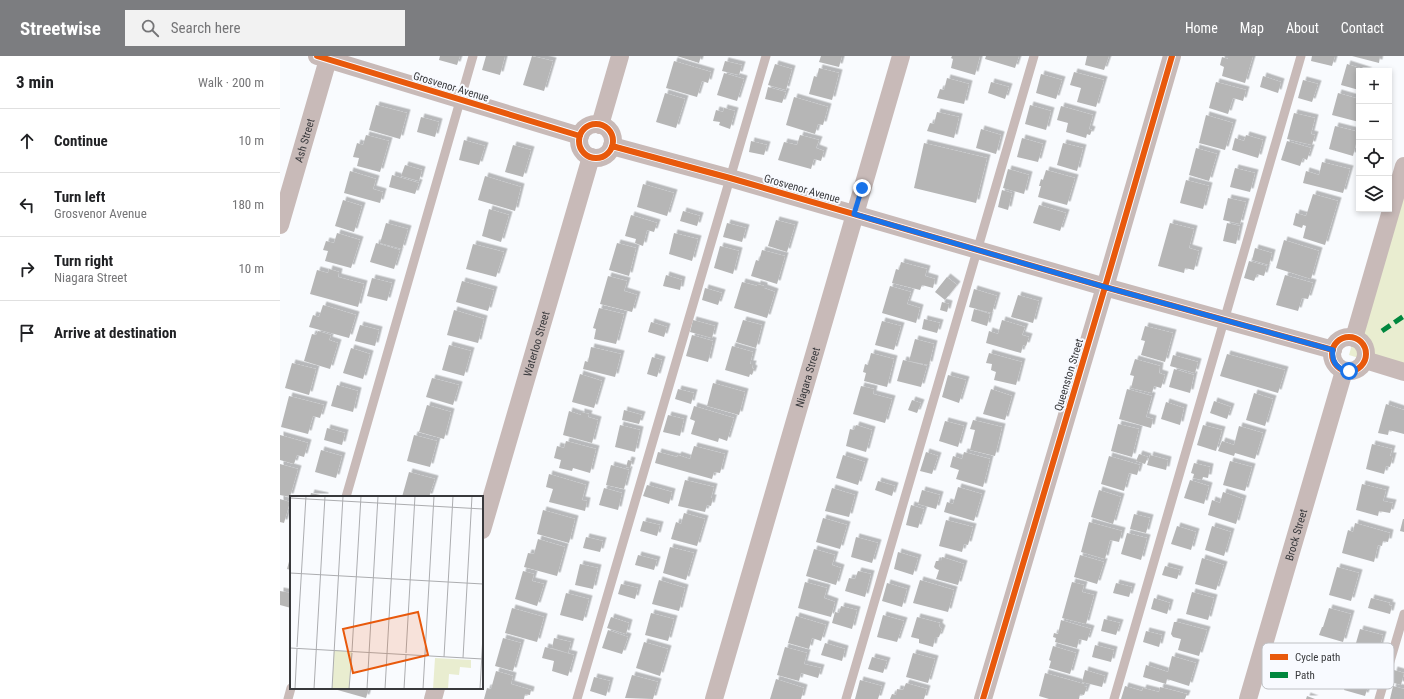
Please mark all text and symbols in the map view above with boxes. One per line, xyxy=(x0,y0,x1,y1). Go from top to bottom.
search box xyxy=(125,10,405,46)
text: Streetwise xyxy=(20,17,101,40)
icon: search xyxy=(139,17,161,39)
text: Search here xyxy=(171,19,241,37)
text: Home xyxy=(1185,20,1218,36)
text: Map xyxy=(1240,20,1264,36)
text: About xyxy=(1286,20,1319,36)
text: Contact xyxy=(1341,20,1384,36)
map controls xyxy=(1356,68,1392,212)
button: + xyxy=(1356,68,1392,104)
street label: Grosvenor Avenue xyxy=(412,69,490,105)
text: 3 min xyxy=(16,72,54,92)
text: Walk · 200 m xyxy=(198,75,264,90)
button: − xyxy=(1356,104,1392,140)
street label: Ash Street xyxy=(292,117,317,164)
icon: ahead xyxy=(16,130,38,152)
text: Continue xyxy=(54,132,108,150)
text: 10 m xyxy=(238,133,264,148)
button: locate xyxy=(1356,140,1392,176)
street label: Grosvenor Avenue xyxy=(762,172,842,206)
button: layers xyxy=(1356,176,1392,212)
route end xyxy=(853,179,871,197)
text: Turn left xyxy=(54,188,105,206)
icon: left xyxy=(16,194,38,216)
text: 180 m xyxy=(232,197,264,212)
text: Grosvenor Avenue xyxy=(54,206,147,221)
text: Turn right xyxy=(54,252,113,270)
icon: right xyxy=(16,258,38,280)
text: 10 m xyxy=(238,261,264,276)
text: Niagara Street xyxy=(54,270,127,285)
street label: Waterloo Street xyxy=(521,310,552,378)
icon: arrive xyxy=(16,322,38,344)
text: Arrive at destination xyxy=(54,324,177,342)
street label: Queenston Street xyxy=(1052,337,1086,413)
street label: Niagara Street xyxy=(793,346,822,409)
route start xyxy=(1340,362,1358,380)
inset map xyxy=(290,496,483,689)
street label: Brock Street xyxy=(1282,508,1310,562)
legend xyxy=(1262,643,1394,689)
text: Cycle path xyxy=(1295,651,1340,664)
text: Path xyxy=(1295,669,1315,682)

